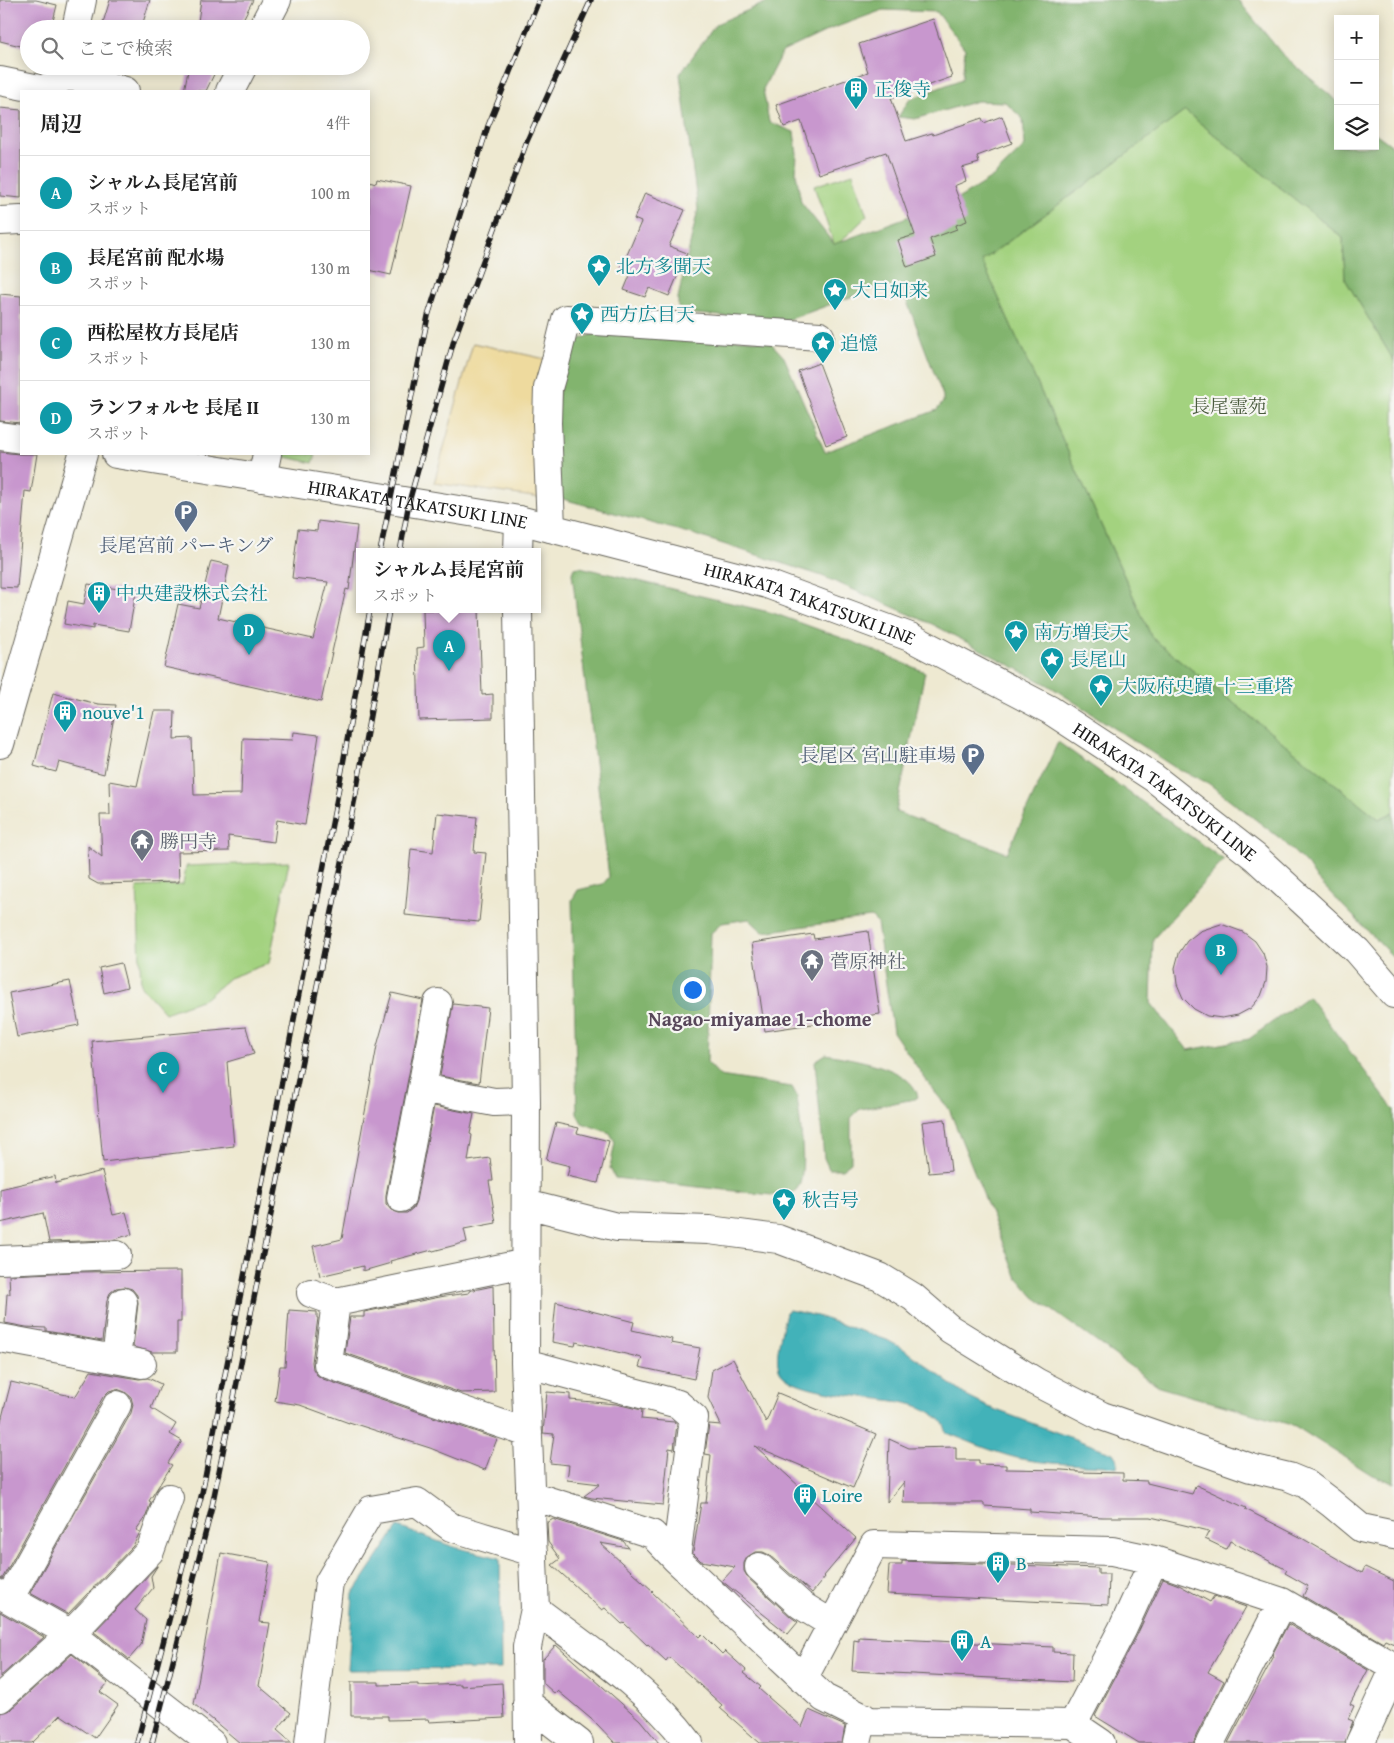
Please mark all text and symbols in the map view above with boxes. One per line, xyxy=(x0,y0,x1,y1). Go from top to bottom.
map controls xyxy=(1334,15,1379,150)
button: + xyxy=(1334,15,1379,60)
search box xyxy=(20,20,370,75)
icon: search xyxy=(38,34,66,62)
text: ここで検索 xyxy=(78,34,173,62)
button: − xyxy=(1334,60,1379,105)
place label: 正俊寺 xyxy=(874,75,931,103)
building icon: 正俊寺 xyxy=(843,76,869,110)
button: layers xyxy=(1334,105,1379,150)
text: 周辺 xyxy=(40,108,82,139)
text: 4件 xyxy=(326,111,350,135)
text: シャルム長尾宮前 xyxy=(87,168,238,196)
text: A xyxy=(51,181,61,205)
text: 100 m xyxy=(310,181,350,205)
text: スポット xyxy=(87,196,151,220)
text: 長尾宮前 配水場 xyxy=(87,243,224,271)
place label: 北方多聞天 xyxy=(616,252,711,280)
place icon: 北方多聞天 xyxy=(586,253,612,287)
text: B xyxy=(51,256,61,280)
text: 130 m xyxy=(310,256,350,280)
text: スポット xyxy=(87,271,151,295)
place label: 大日如来 xyxy=(852,276,928,304)
place icon: 大日如来 xyxy=(822,277,848,311)
place label: 西方広目天 xyxy=(600,300,695,328)
place icon: 西方広目天 xyxy=(569,301,595,335)
text: 西松屋枚方長尾店 xyxy=(87,318,239,346)
place label: 追憶 xyxy=(840,329,878,357)
place icon: 追憶 xyxy=(810,330,836,364)
text: C xyxy=(51,331,61,355)
text: 130 m xyxy=(310,331,350,355)
text: スポット xyxy=(87,346,151,370)
park label: 長尾霊苑 xyxy=(1191,392,1267,420)
text: ランフォルセ 長尾 II xyxy=(87,393,259,421)
text: D xyxy=(51,406,61,430)
text: 130 m xyxy=(310,406,350,430)
text: スポット xyxy=(87,421,151,445)
street label: HIRAKATA TAKATSUKI LINE xyxy=(306,472,531,536)
parking icon: 長尾宮前 パーキング xyxy=(173,499,199,533)
place label: 長尾宮前 パーキング xyxy=(99,531,273,559)
popup xyxy=(356,548,541,613)
street label: HIRAKATA TAKATSUKI LINE xyxy=(701,554,921,652)
text: シャルム長尾宮前 xyxy=(373,555,524,583)
place label: 中央建設株式会社 xyxy=(116,579,268,607)
building icon: 中央建設株式会社 xyxy=(86,580,112,614)
text: スポット xyxy=(373,583,437,607)
pin: D xyxy=(233,614,265,655)
place label: 南方増長天 xyxy=(1034,618,1129,646)
place icon: 南方増長天 xyxy=(1003,619,1029,653)
pin: A xyxy=(433,630,465,671)
place label: 長尾山 xyxy=(1070,645,1127,673)
place icon: 長尾山 xyxy=(1039,646,1065,680)
place label: 大阪府史蹟 十三重塔 xyxy=(1118,672,1293,700)
place icon: 大阪府史蹟 十三重塔 xyxy=(1088,673,1114,707)
place label: nouve'1 xyxy=(82,698,145,726)
building icon: nouve'1 xyxy=(52,699,78,733)
street label: HIRAKATA TAKATSUKI LINE xyxy=(1068,715,1264,868)
place label: 長尾区 宮山駐車場 xyxy=(800,741,956,769)
parking icon: 長尾区 宮山駐車場 xyxy=(960,742,986,776)
place label: 勝円寺 xyxy=(160,827,217,855)
temple icon: 勝円寺 xyxy=(129,828,155,862)
pin: B xyxy=(1205,934,1237,975)
place label: 菅原神社 xyxy=(830,947,906,975)
temple icon: 菅原神社 xyxy=(799,948,825,982)
your location xyxy=(680,977,706,1003)
district label: Nagao-miyamae 1-chome xyxy=(648,1004,872,1033)
pin: C xyxy=(147,1052,179,1093)
place label: 秋吉号 xyxy=(802,1186,859,1214)
place icon: 秋吉号 xyxy=(771,1187,797,1221)
place label: Loire xyxy=(822,1481,863,1509)
building icon: Loire xyxy=(792,1482,818,1516)
place label: B xyxy=(1016,1549,1027,1577)
building icon: B xyxy=(985,1550,1011,1584)
place label: A xyxy=(980,1627,992,1655)
building icon: A xyxy=(949,1628,975,1662)

